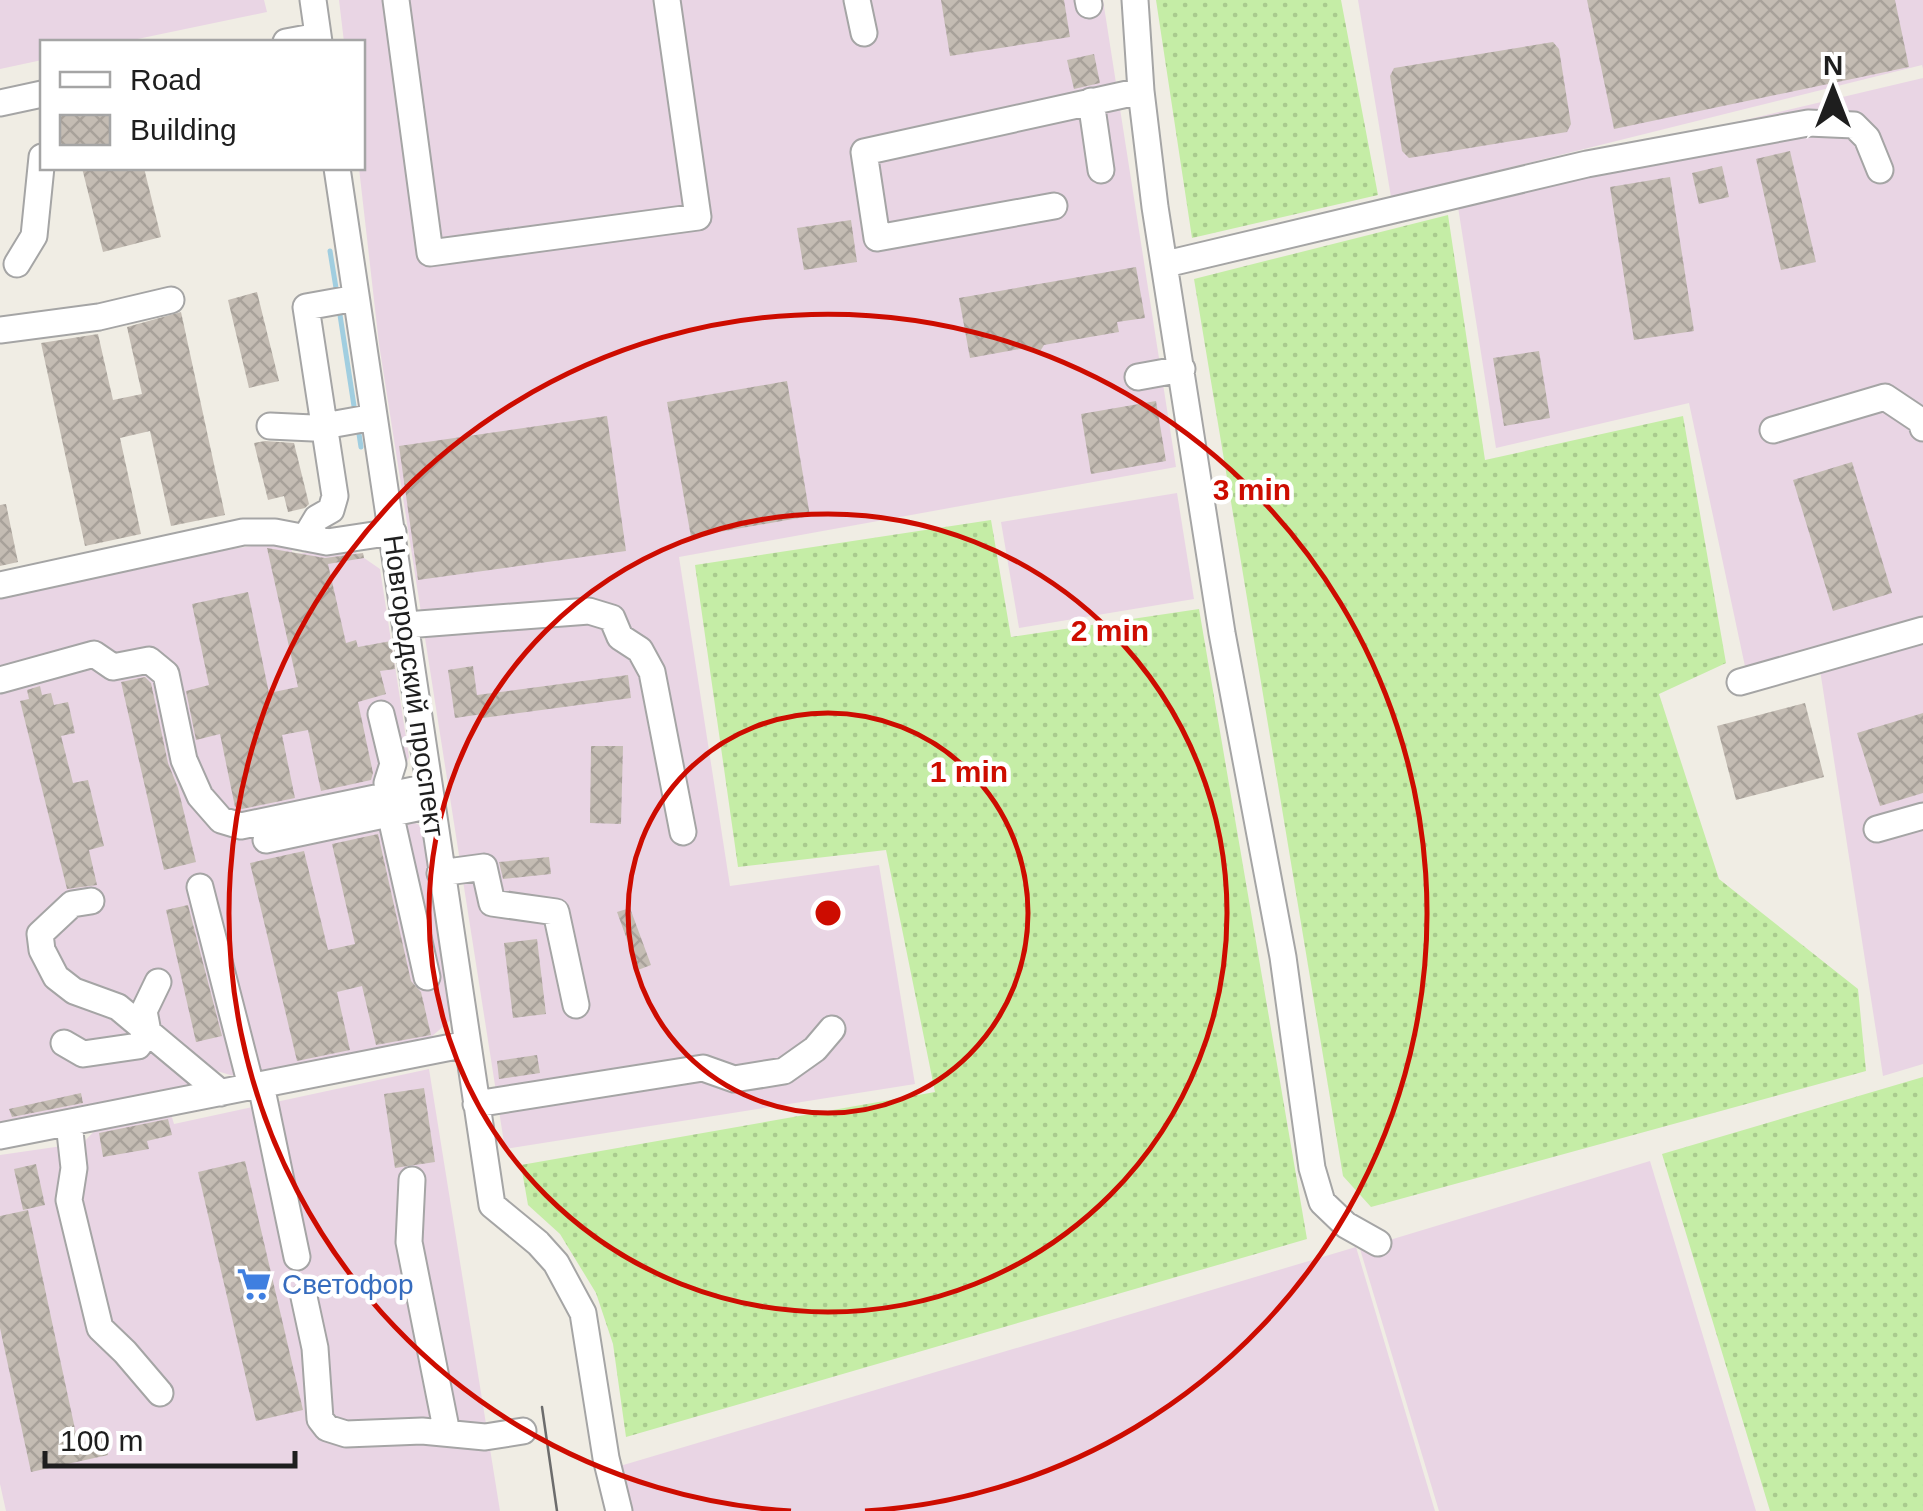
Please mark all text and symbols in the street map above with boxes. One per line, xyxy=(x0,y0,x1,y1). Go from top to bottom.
legend xyxy=(40,40,365,170)
north arrow xyxy=(1783,40,1883,140)
text: N xyxy=(1823,50,1843,81)
text: Road xyxy=(130,63,202,96)
text: Building xyxy=(130,113,237,146)
text: 3 min xyxy=(1213,473,1291,506)
street label: Новгородский проспект xyxy=(377,533,451,839)
text: 2 min xyxy=(1071,614,1149,647)
text: 1 min xyxy=(930,755,1008,788)
centre of rings xyxy=(810,895,846,931)
supermarket icon: Светофор xyxy=(235,1265,273,1303)
place label: Светофор xyxy=(282,1269,414,1300)
scale bar xyxy=(45,1406,295,1468)
text: 100 m xyxy=(60,1424,143,1457)

